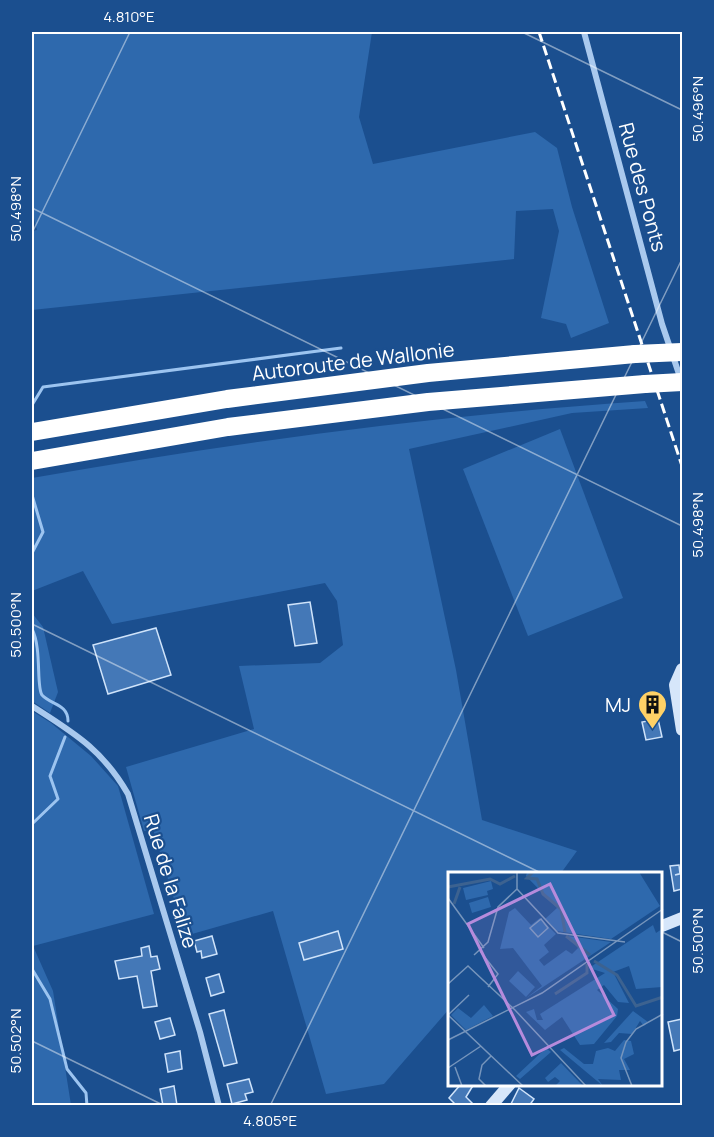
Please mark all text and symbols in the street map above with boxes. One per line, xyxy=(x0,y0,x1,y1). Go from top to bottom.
text: 4.810°E xyxy=(103,6,155,27)
text: 50.496°N xyxy=(687,76,708,142)
street label: Rue des Ponts xyxy=(613,120,673,254)
text: 50.498°N xyxy=(5,176,26,242)
street label: Autoroute de Wallonie xyxy=(250,335,456,387)
text: 50.498°N xyxy=(687,492,708,558)
text: 50.500°N xyxy=(5,592,26,658)
building icon: MJ xyxy=(636,688,668,730)
place label: MJ xyxy=(605,691,631,718)
street label: Rue de la Falize xyxy=(138,811,204,951)
inset map xyxy=(448,872,663,1086)
text: 50.500°N xyxy=(687,908,708,974)
text: 50.502°N xyxy=(5,1009,26,1074)
text: 4.805°E xyxy=(243,1110,297,1131)

